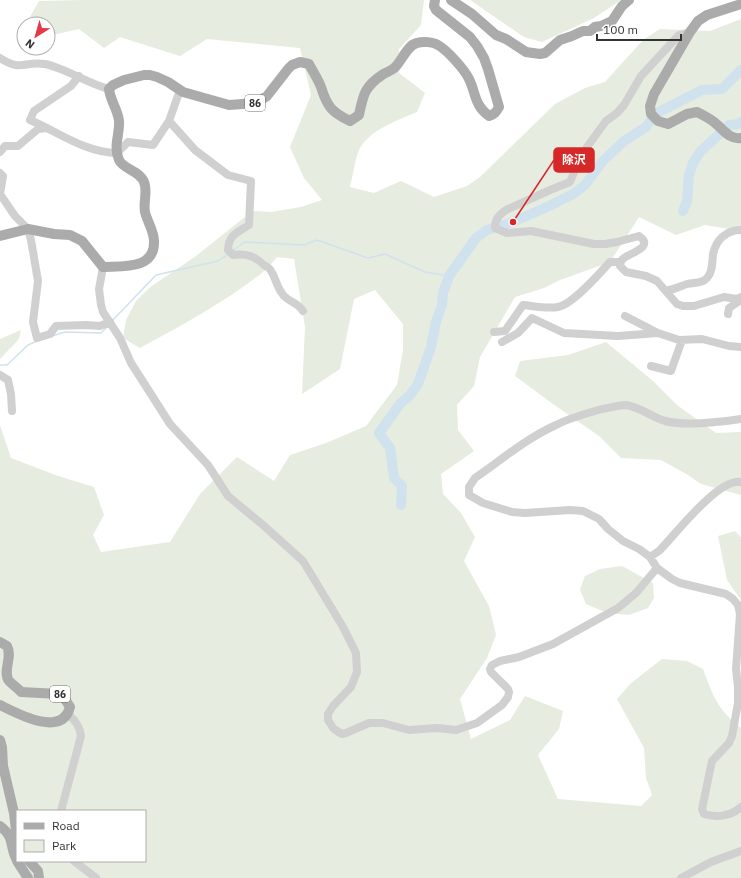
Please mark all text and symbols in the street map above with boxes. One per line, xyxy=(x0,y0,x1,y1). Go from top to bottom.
north arrow xyxy=(16,16,56,56)
scale bar xyxy=(597,16,681,42)
text: 100 m xyxy=(603,22,638,37)
text: N xyxy=(23,36,37,52)
road number: 86 xyxy=(245,95,265,111)
callout: 除沢 xyxy=(554,148,594,172)
text: 除沢 xyxy=(562,152,586,167)
road number: 86 xyxy=(50,686,70,702)
legend xyxy=(16,810,146,862)
text: Road xyxy=(52,818,80,833)
text: Park xyxy=(52,838,77,853)

